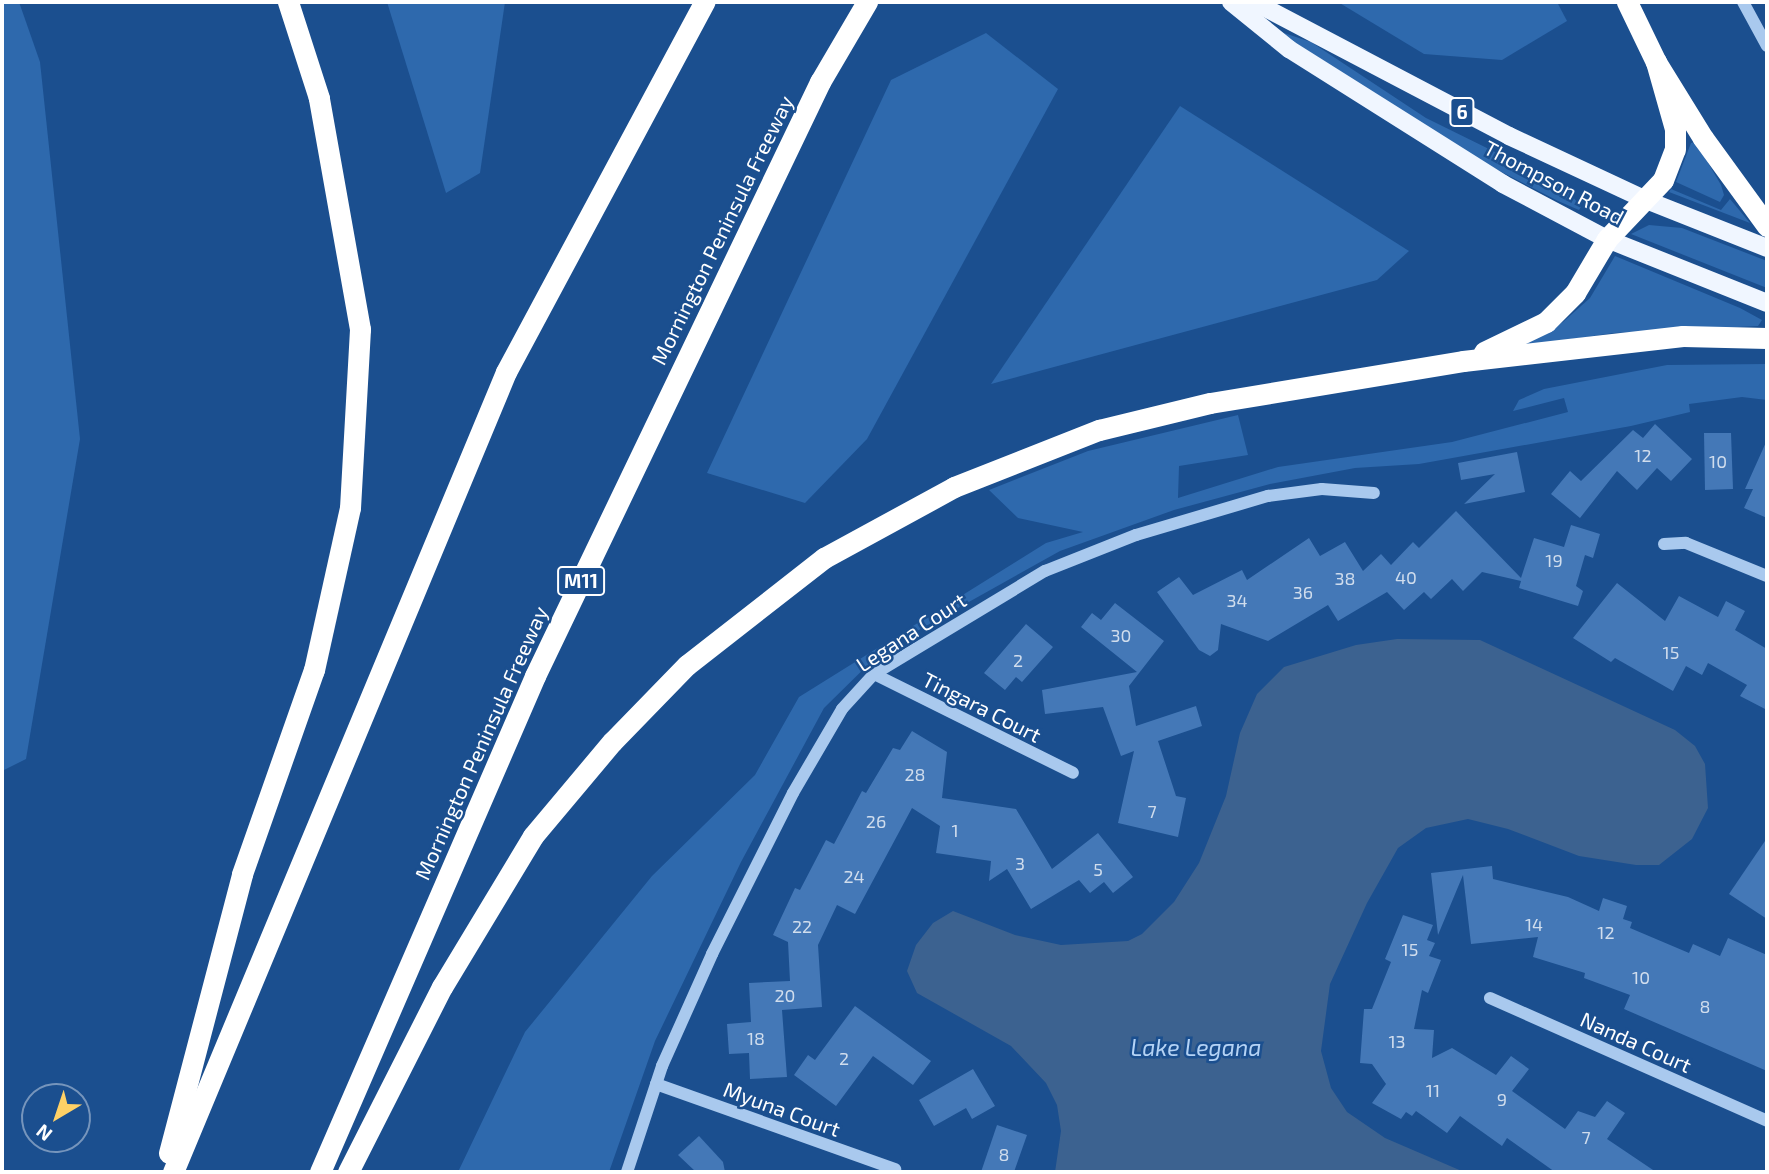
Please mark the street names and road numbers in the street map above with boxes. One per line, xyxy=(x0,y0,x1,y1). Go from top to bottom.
street label: Mornington Peninsula Freeway xyxy=(646,91,798,369)
road number: 6 xyxy=(1448,96,1476,128)
street label: Thompson Road xyxy=(1480,135,1628,229)
road number: M11 xyxy=(556,566,606,596)
street label: Legana Court xyxy=(851,587,971,677)
street label: Mornington Peninsula Freeway xyxy=(409,602,553,884)
street label: Tingara Court xyxy=(919,666,1045,748)
street label: Nanda Court xyxy=(1576,1006,1696,1078)
street label: Myuna Court xyxy=(720,1076,844,1142)

